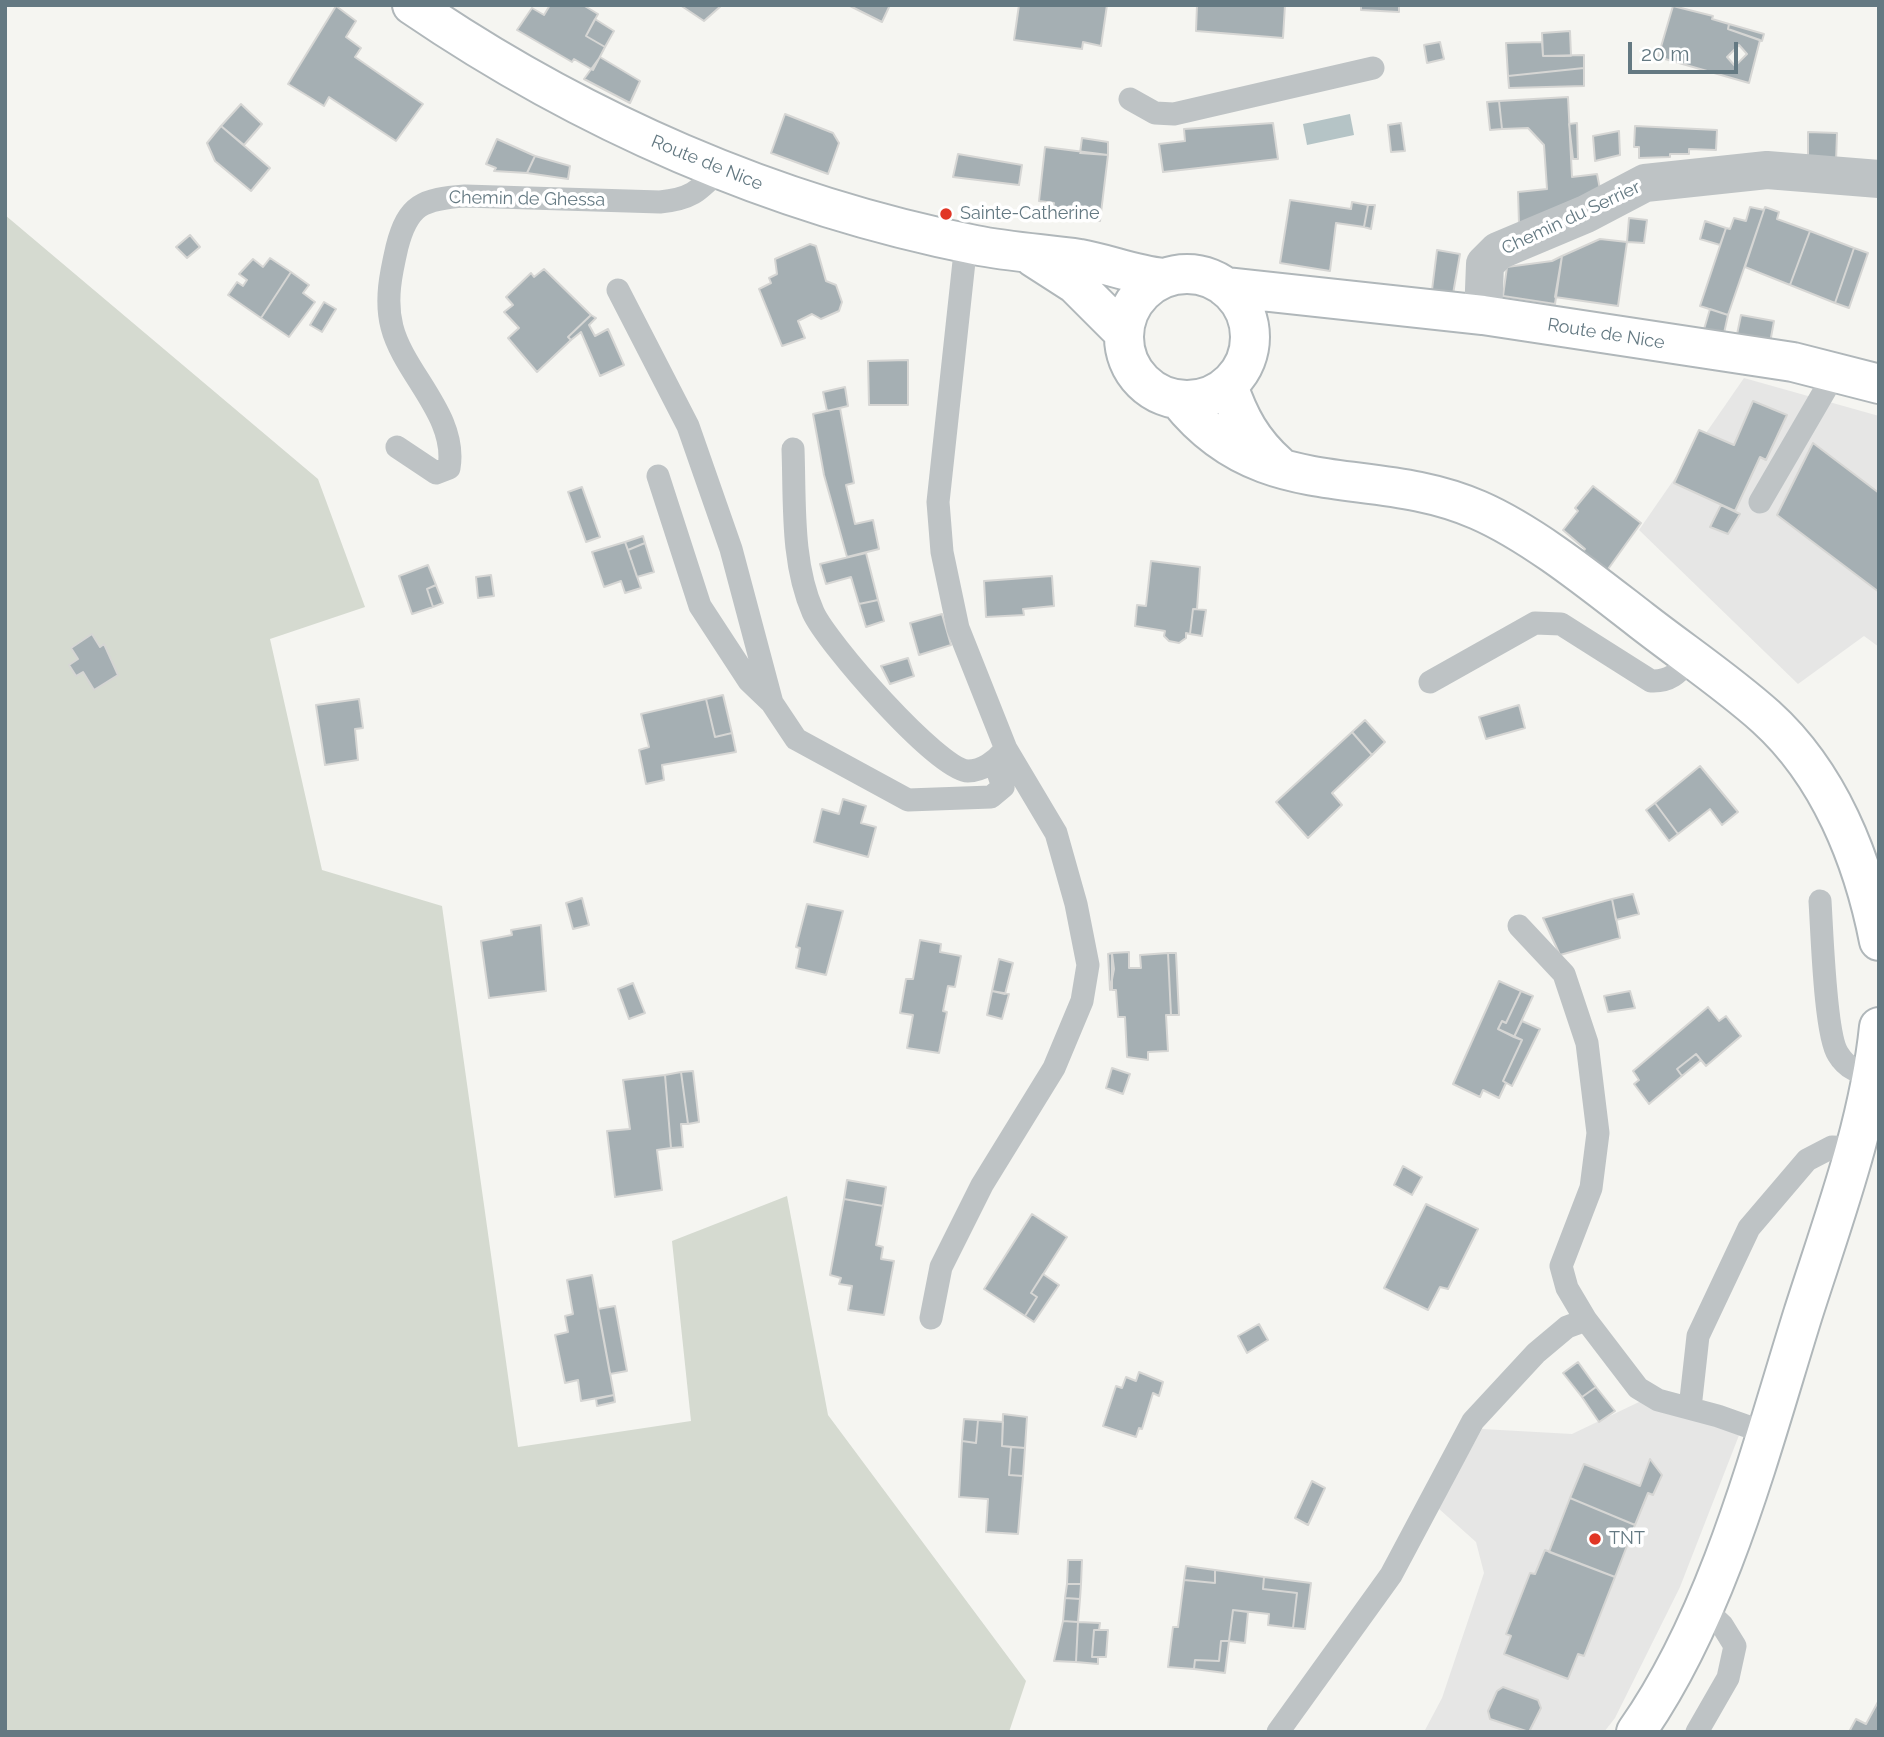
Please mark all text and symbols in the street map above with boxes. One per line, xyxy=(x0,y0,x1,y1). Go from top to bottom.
scale bar xyxy=(1632,28,1742,72)
text: 20 m xyxy=(1641,41,1689,66)
street label: Route de Nice xyxy=(648,131,766,195)
street label: Chemin du Serrier xyxy=(1498,176,1644,260)
street label: Chemin de Ghessa xyxy=(449,187,605,211)
place label: Sainte-Catherine xyxy=(960,203,1100,225)
marker: Sainte-Catherine xyxy=(938,206,954,222)
street label: Route de Nice xyxy=(1546,314,1666,354)
place label: TNT xyxy=(1609,1528,1645,1550)
marker: TNT xyxy=(1587,1531,1603,1547)

